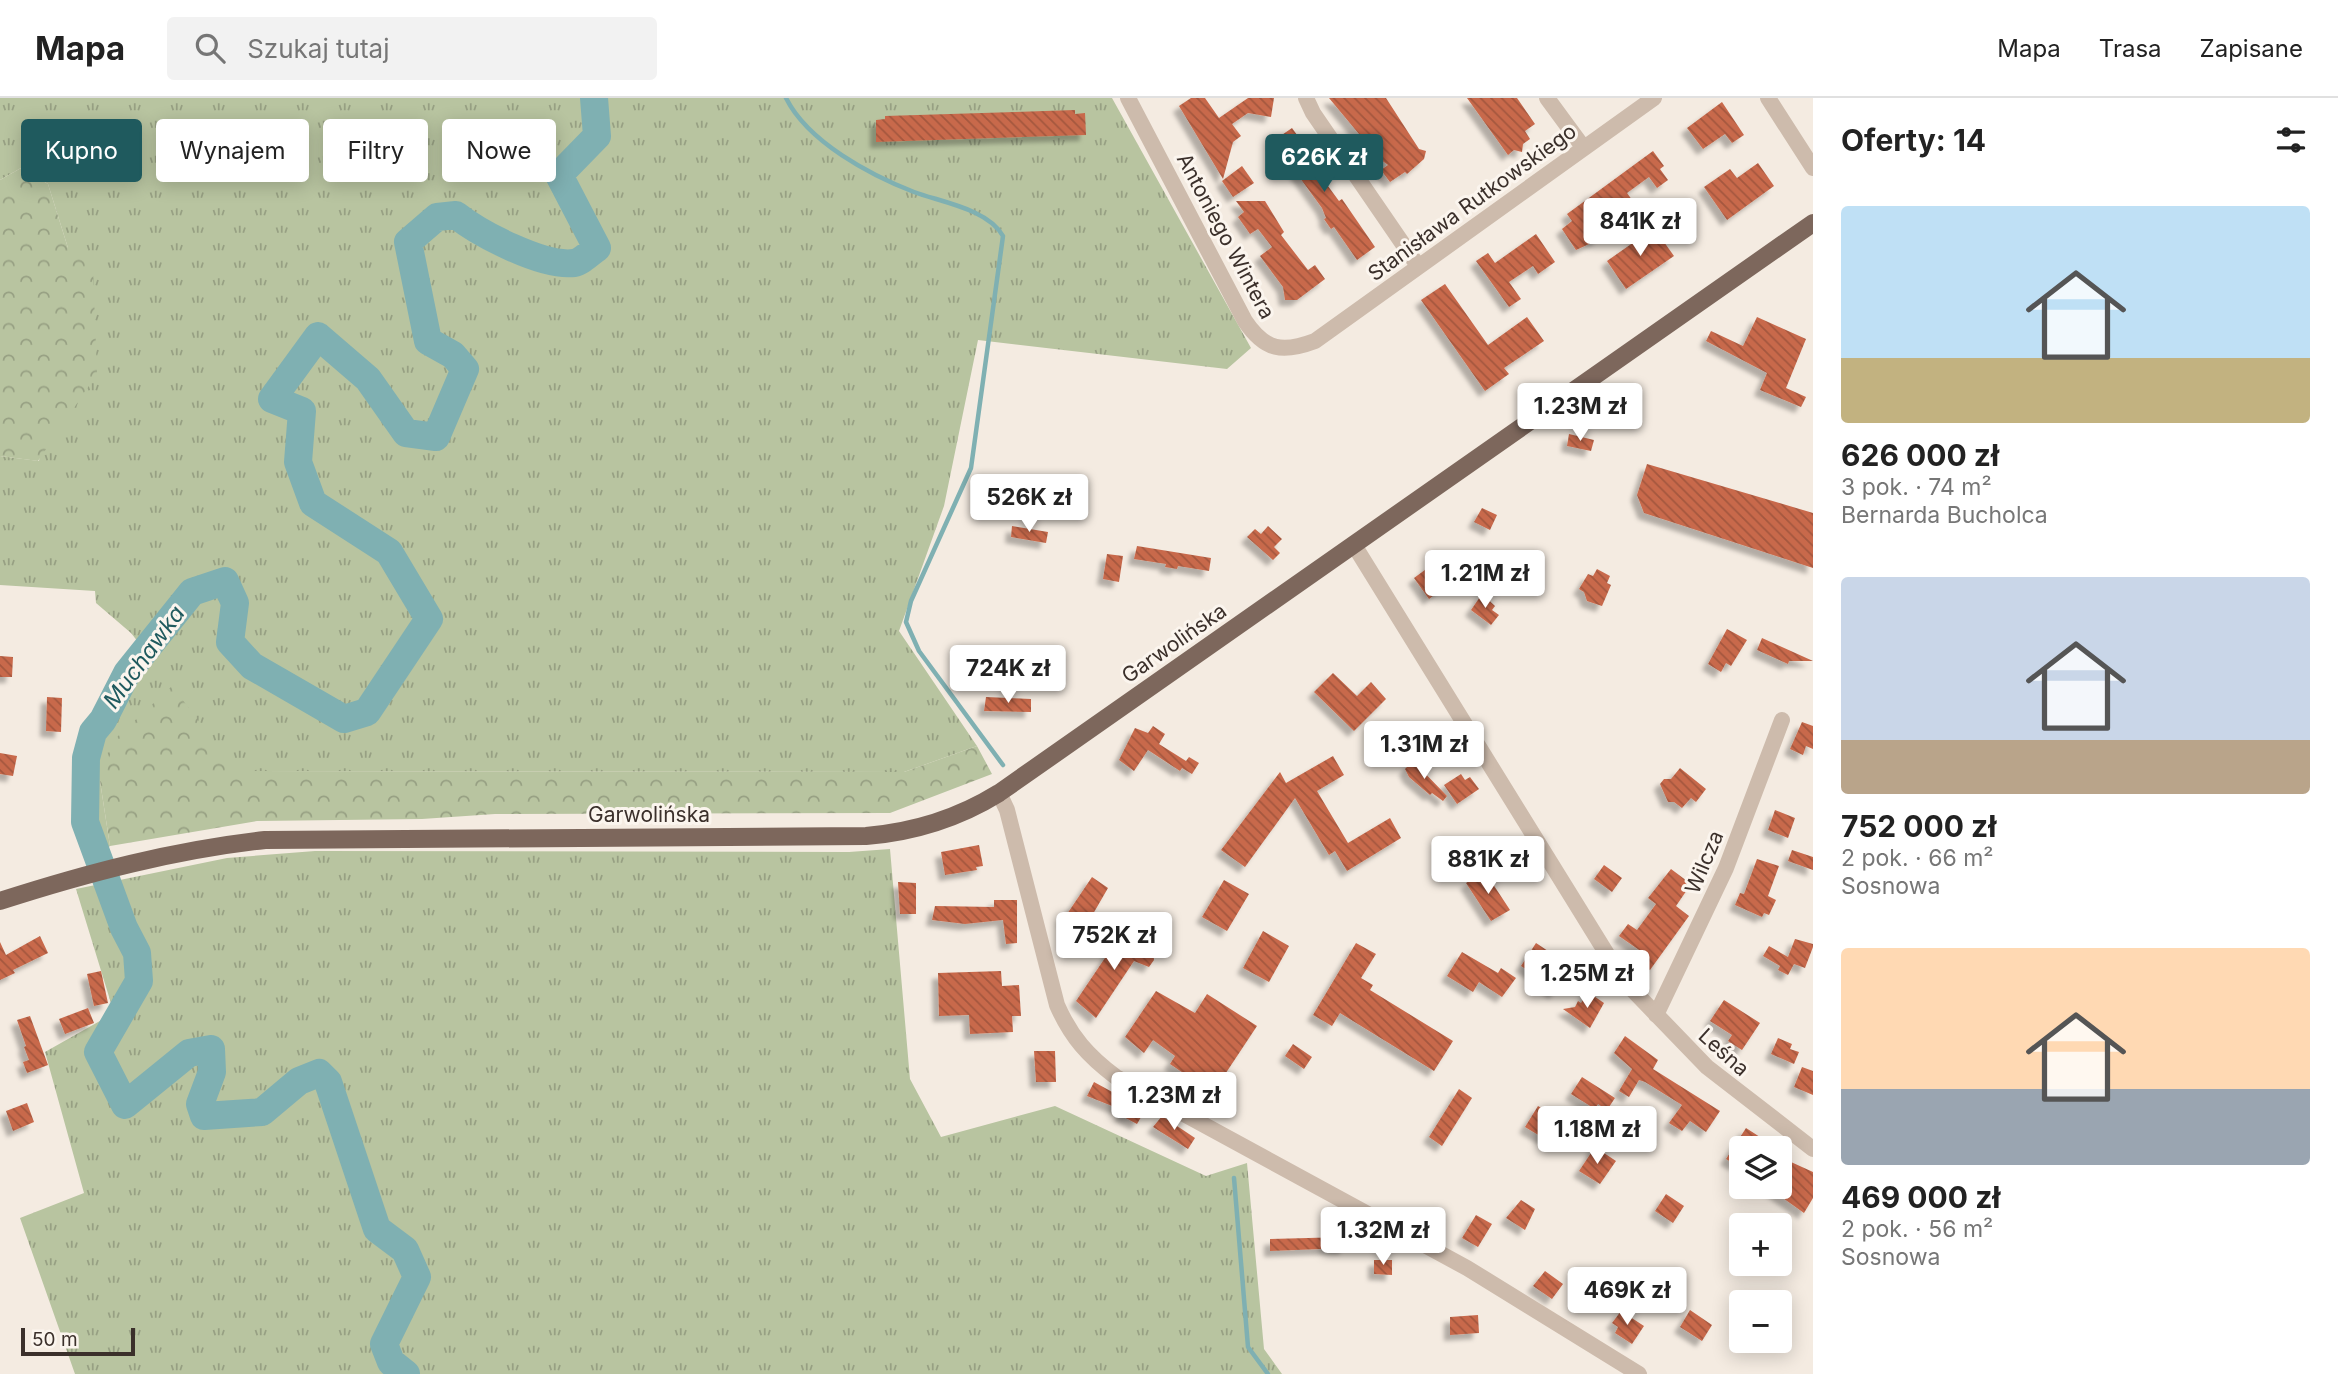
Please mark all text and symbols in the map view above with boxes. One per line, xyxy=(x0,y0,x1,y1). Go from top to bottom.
search box xyxy=(167,17,657,80)
text: Mapa xyxy=(35,28,125,68)
icon: search xyxy=(191,29,229,67)
text: Szukaj tutaj xyxy=(247,33,390,64)
text: Mapa xyxy=(1997,34,2061,63)
text: Trasa xyxy=(2099,34,2162,63)
text: Zapisane xyxy=(2200,34,2303,63)
street label: Stanisława Rutkowskiego xyxy=(1363,118,1581,286)
chip: Kupno xyxy=(21,119,142,182)
chip: Wynajem xyxy=(156,119,309,182)
chip: Filtry xyxy=(323,119,428,182)
chip: Nowe xyxy=(442,119,556,182)
icon: filters xyxy=(2272,121,2310,159)
text: Oferty: 14 xyxy=(1841,122,1986,158)
pin: 626K zł xyxy=(1259,134,1389,194)
text: 626K zł xyxy=(1281,143,1367,171)
street label: Antoniego Wintera xyxy=(1172,149,1280,323)
pin: 841K zł xyxy=(1575,198,1705,258)
text: 841K zł xyxy=(1600,207,1680,235)
icon: home xyxy=(2013,252,2139,378)
pin: 1.23M zł xyxy=(1508,384,1652,443)
text: 1.23M zł xyxy=(1533,392,1627,420)
text: 626 000 zł xyxy=(1841,437,1999,473)
text: 3 pok. · 74 m² xyxy=(1841,473,1992,501)
pin: 526K zł xyxy=(964,474,1094,534)
text: 526K zł xyxy=(986,483,1072,511)
text: Bernarda Bucholca xyxy=(1841,501,2048,529)
pin: 1.21M zł xyxy=(1413,550,1557,610)
text: 1.21M zł xyxy=(1441,559,1529,587)
street label: Garwolińska xyxy=(1117,598,1231,688)
water label: Muchawka xyxy=(97,600,191,714)
icon: home xyxy=(2013,623,2139,749)
pin: 724K zł xyxy=(943,646,1073,705)
text: 724K zł xyxy=(966,654,1050,682)
pin: 1.31M zł xyxy=(1352,722,1496,781)
text: 1.31M zł xyxy=(1380,730,1468,758)
street label: Garwolińska xyxy=(588,802,710,827)
text: 752 000 zł xyxy=(1841,808,1996,844)
street label: Wilcza xyxy=(1680,827,1728,897)
pin: 881K zł xyxy=(1423,836,1553,896)
text: 2 pok. · 66 m² xyxy=(1841,844,1994,872)
text: 881K zł xyxy=(1447,845,1529,873)
text: Sosnowa xyxy=(1841,872,1940,900)
pin: 752K zł xyxy=(1049,912,1179,972)
text: 752K zł xyxy=(1072,921,1156,949)
pin: 1.25M zł xyxy=(1515,950,1659,1010)
text: 1.25M zł xyxy=(1540,959,1634,987)
icon: home xyxy=(2013,994,2139,1120)
street label: Leśna xyxy=(1694,1023,1754,1081)
pin: 1.23M zł xyxy=(1102,1072,1246,1132)
text: 1.23M zł xyxy=(1127,1081,1221,1109)
pin: 1.18M zł xyxy=(1525,1107,1669,1166)
text: 1.18M zł xyxy=(1554,1115,1640,1143)
map controls xyxy=(1729,1136,1792,1353)
button: layers xyxy=(1729,1136,1792,1199)
text: 469 000 zł xyxy=(1841,1179,2000,1215)
pin: 1.32M zł xyxy=(1311,1208,1455,1267)
button: + xyxy=(1729,1213,1792,1276)
text: 2 pok. · 56 m² xyxy=(1841,1215,1993,1243)
text: 1.32M zł xyxy=(1337,1216,1429,1244)
text: Sosnowa xyxy=(1841,1243,1940,1271)
pin: 469K zł xyxy=(1562,1268,1692,1327)
text: 469K zł xyxy=(1584,1276,1670,1304)
button: − xyxy=(1729,1290,1792,1353)
scale bar xyxy=(21,1325,135,1357)
text: 50 m xyxy=(32,1328,78,1351)

